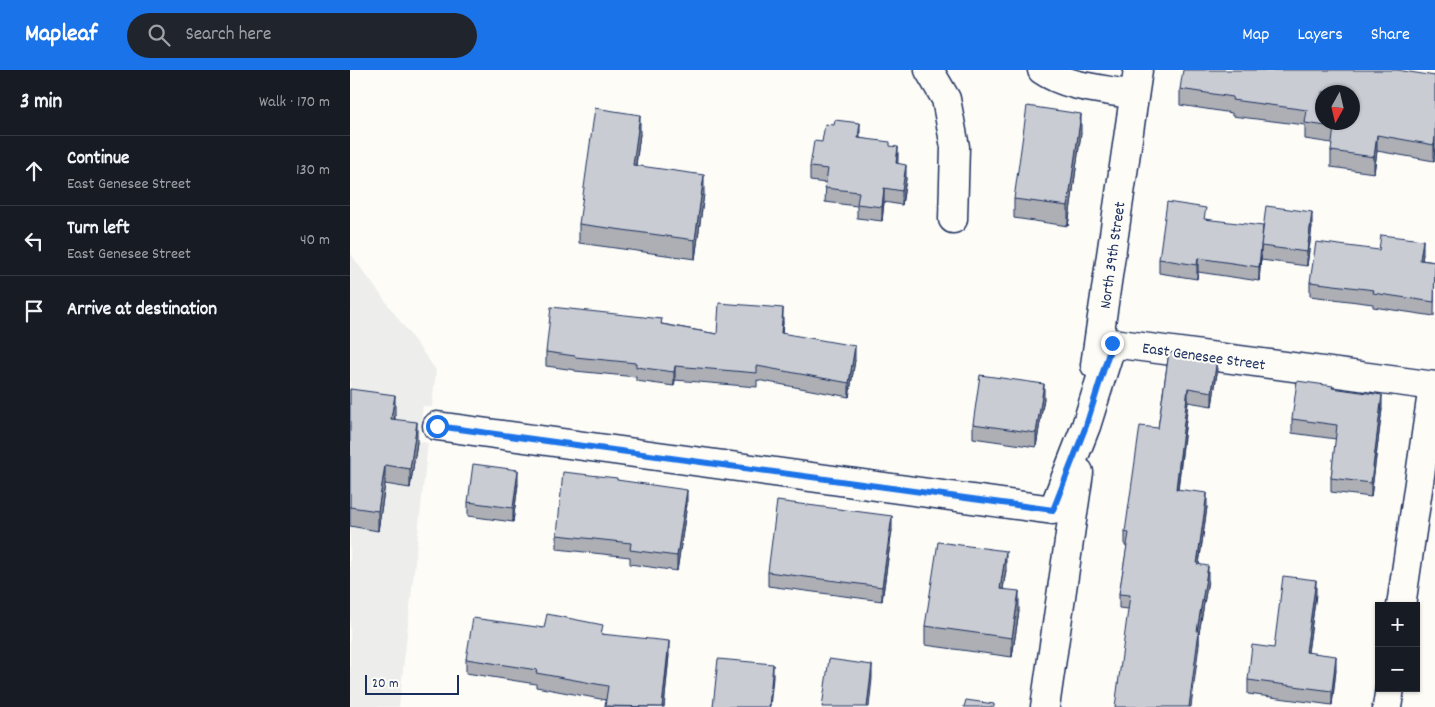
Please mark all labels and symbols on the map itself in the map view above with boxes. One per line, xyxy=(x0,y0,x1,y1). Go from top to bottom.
north arrow xyxy=(1315,85,1360,130)
street label: North 39th Street xyxy=(1095,200,1132,310)
route end xyxy=(1101,332,1124,355)
street label: East Genesee Street xyxy=(1141,337,1267,378)
route start xyxy=(426,415,449,438)
scale bar xyxy=(365,672,459,695)

